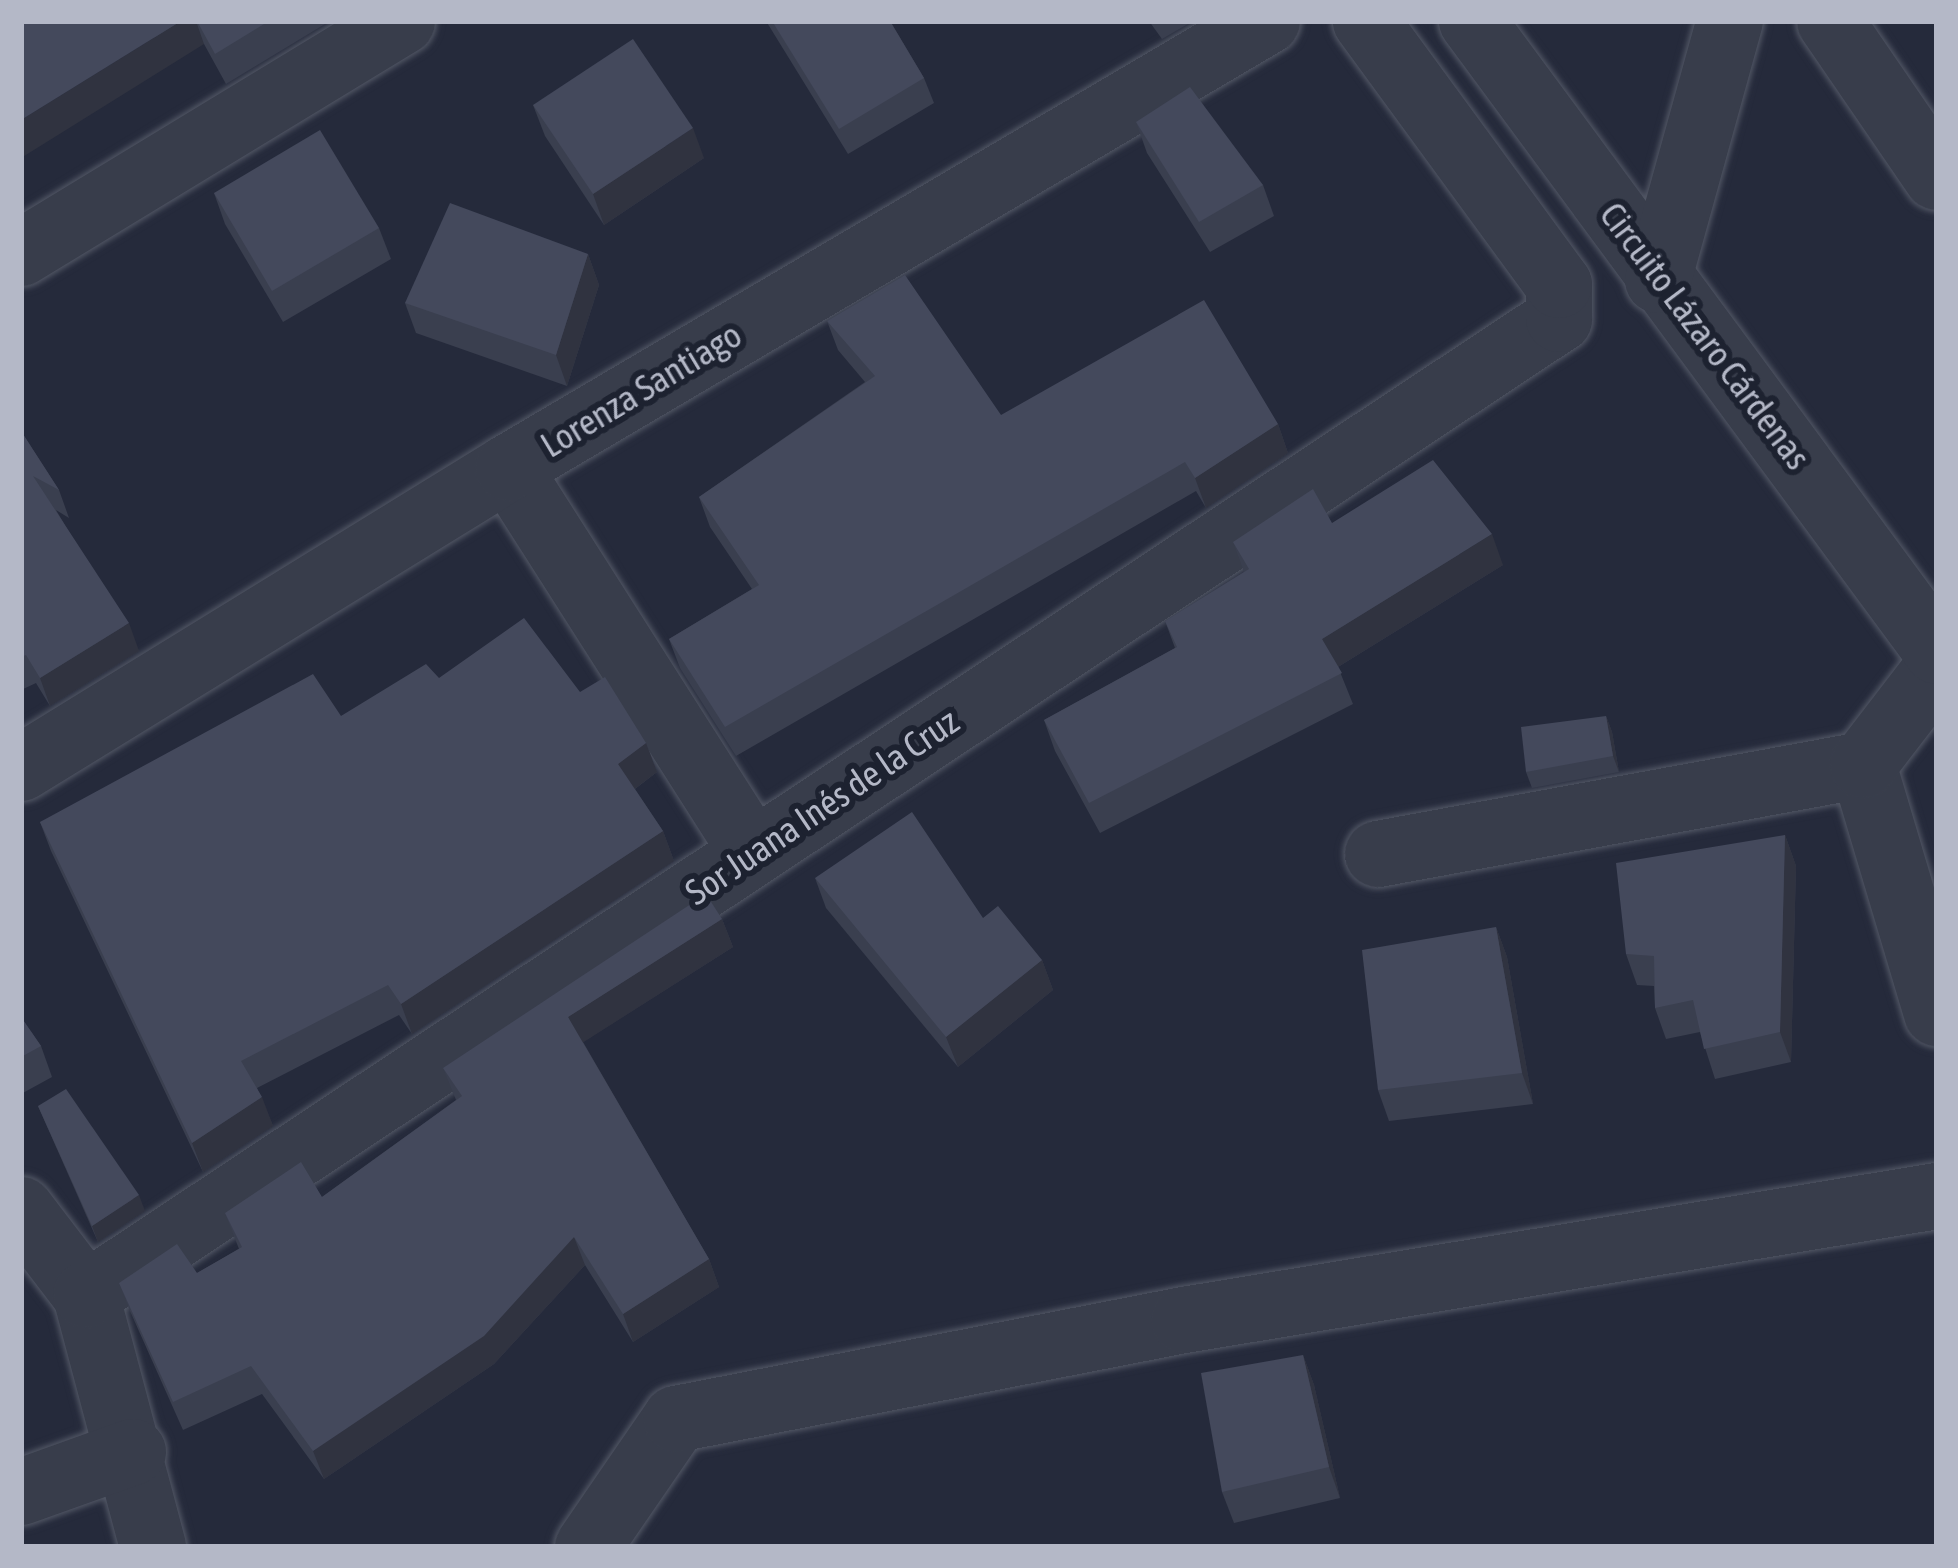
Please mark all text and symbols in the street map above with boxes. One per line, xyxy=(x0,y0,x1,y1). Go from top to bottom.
street label: Circuito Lázaro Cárdenas xyxy=(1591,194,1819,478)
street label: Lorenza Santiago xyxy=(533,313,749,467)
street label: Sor Juana Inés de la Cruz xyxy=(677,700,967,914)

